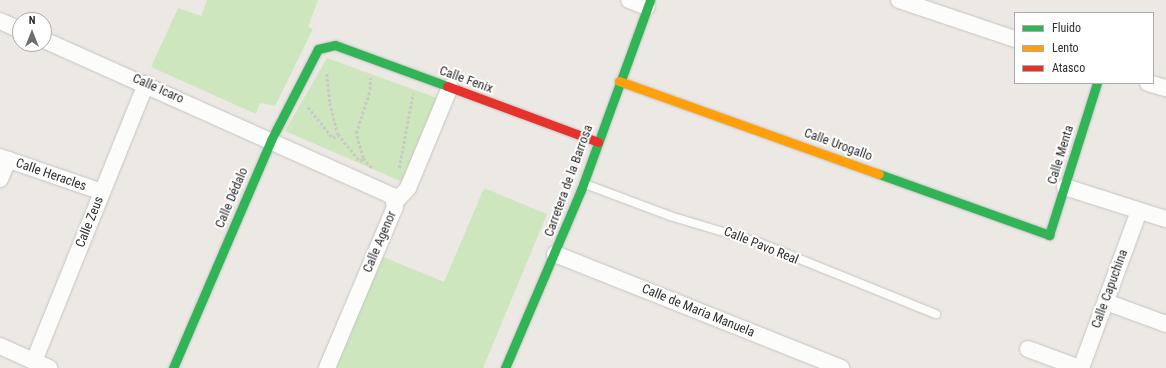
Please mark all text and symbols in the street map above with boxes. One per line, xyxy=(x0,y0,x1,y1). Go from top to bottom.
north arrow xyxy=(12,12,52,52)
legend xyxy=(1014,12,1154,84)
text: N xyxy=(29,14,35,27)
text: Fluido xyxy=(1052,21,1081,35)
text: Lento xyxy=(1052,41,1079,55)
text: Atasco xyxy=(1052,61,1085,75)
street label: Calle Fenix xyxy=(437,63,495,97)
street label: Calle Icaro xyxy=(130,71,186,107)
street label: Carretera de la Barrosa xyxy=(542,123,596,239)
street label: Calle Menta xyxy=(1045,124,1077,186)
street label: Calle Urogallo xyxy=(802,125,874,165)
street label: Calle Heracles xyxy=(14,156,88,194)
street label: Calle Dédalo xyxy=(212,165,252,231)
street label: Calle Zeus xyxy=(73,194,107,250)
street label: Calle Agenor xyxy=(360,209,400,275)
street label: Calle Pavo Real xyxy=(721,224,801,268)
street label: Calle Capuchina xyxy=(1089,247,1131,331)
street label: Calle de Maria Manuela xyxy=(639,281,757,341)

